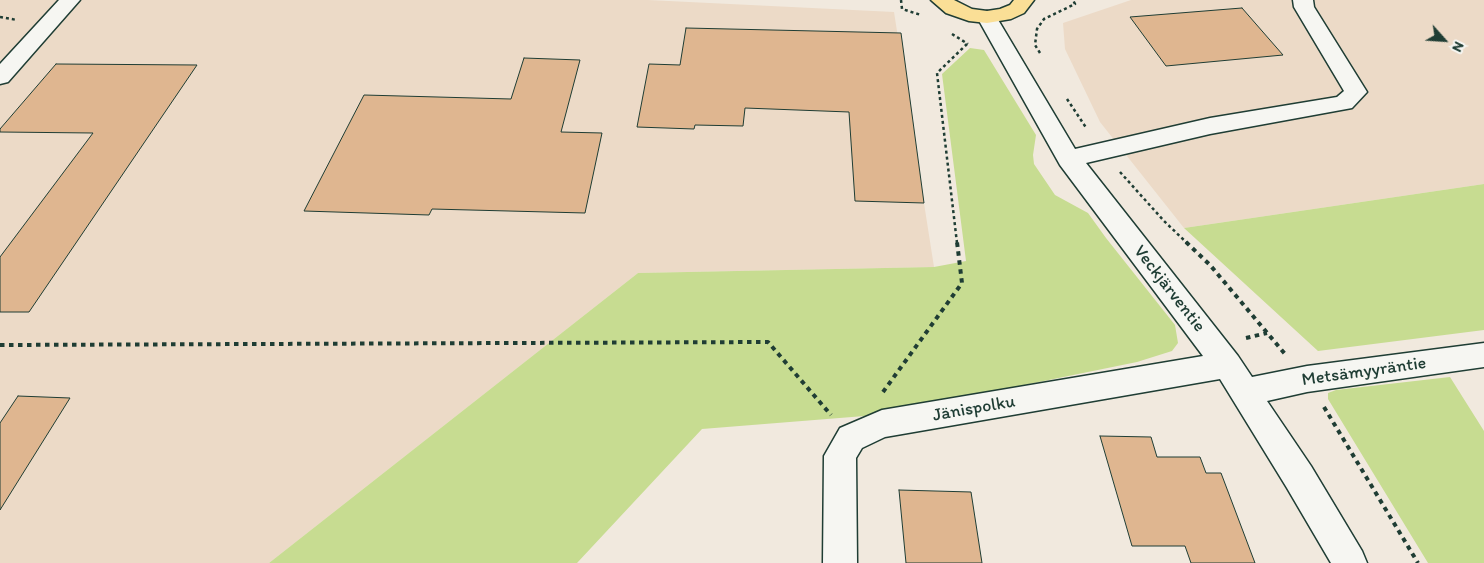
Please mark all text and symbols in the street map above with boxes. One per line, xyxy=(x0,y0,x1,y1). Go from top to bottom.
north arrow xyxy=(1419,15,1469,65)
text: N xyxy=(1448,39,1468,55)
street label: Veckjärventie xyxy=(1128,241,1210,337)
street label: Metsämyyräntie xyxy=(1300,353,1428,391)
street label: Jänispolku xyxy=(931,391,1017,427)

